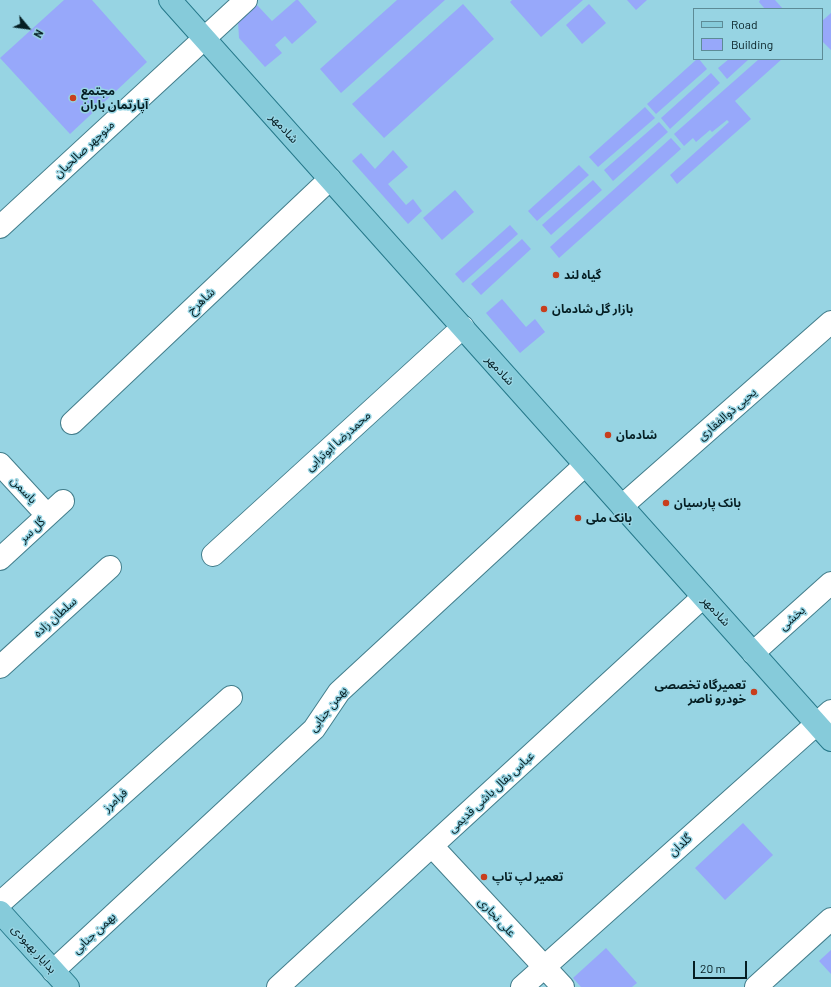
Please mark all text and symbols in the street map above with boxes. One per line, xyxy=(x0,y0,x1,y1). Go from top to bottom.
north arrow xyxy=(8,8,48,48)
legend xyxy=(693,8,823,60)
text: Road xyxy=(731,17,758,31)
text: N xyxy=(31,28,46,40)
text: Building xyxy=(731,37,773,51)
place label: مجتمع آپارتمان باران xyxy=(81,84,148,112)
marker: مجتمع آپارتمان باران xyxy=(68,93,78,103)
street label: شادمهر xyxy=(267,110,301,146)
street label: منوچهر صالحیان xyxy=(51,117,117,181)
place label: گیاه لند xyxy=(564,268,601,282)
marker: گیاه لند xyxy=(551,270,561,280)
street label: شاهرخ xyxy=(184,285,218,317)
place label: بازار گل شادمان xyxy=(552,302,633,316)
marker: بازار گل شادمان xyxy=(539,304,549,314)
street label: شادمهر xyxy=(483,352,517,388)
street label: یحیی ذوالفقاری xyxy=(695,385,759,443)
street label: محمدرضا ابوترابی xyxy=(302,408,374,474)
place label: شادمان xyxy=(616,428,657,442)
marker: شادمان xyxy=(603,430,613,440)
street label: یاسمن xyxy=(8,473,40,507)
place label: بانک پارسیان xyxy=(674,496,741,510)
marker: بانک پارسیان xyxy=(661,498,671,508)
place label: بانک ملی xyxy=(586,511,632,525)
marker: بانک ملی xyxy=(573,513,583,523)
street label: گل سر xyxy=(16,514,48,546)
street label: شادمهر xyxy=(699,593,733,629)
street label: سلطان زاده xyxy=(30,594,80,640)
street label: بخشی xyxy=(776,603,808,633)
place label: تعمیرگاه تخصصی خودرو ناصر xyxy=(655,678,746,706)
street label: بهمن جنابی xyxy=(306,683,350,735)
marker: تعمیرگاه تخصصی خودرو ناصر xyxy=(749,687,759,697)
street label: عباس بقال باشی قدیمی xyxy=(445,748,537,836)
street label: فرامرز xyxy=(100,785,130,815)
street label: گلدان xyxy=(666,831,694,859)
place label: تعمیر لپ تاپ xyxy=(492,870,563,884)
marker: تعمیر لپ تاپ xyxy=(479,872,489,882)
street label: علی نجاری xyxy=(475,894,519,940)
street label: بهمن جنابی xyxy=(69,909,119,957)
street label: بدایار بهبودی xyxy=(8,922,60,976)
scale bar xyxy=(695,953,749,979)
text: 20 m xyxy=(700,961,726,975)

